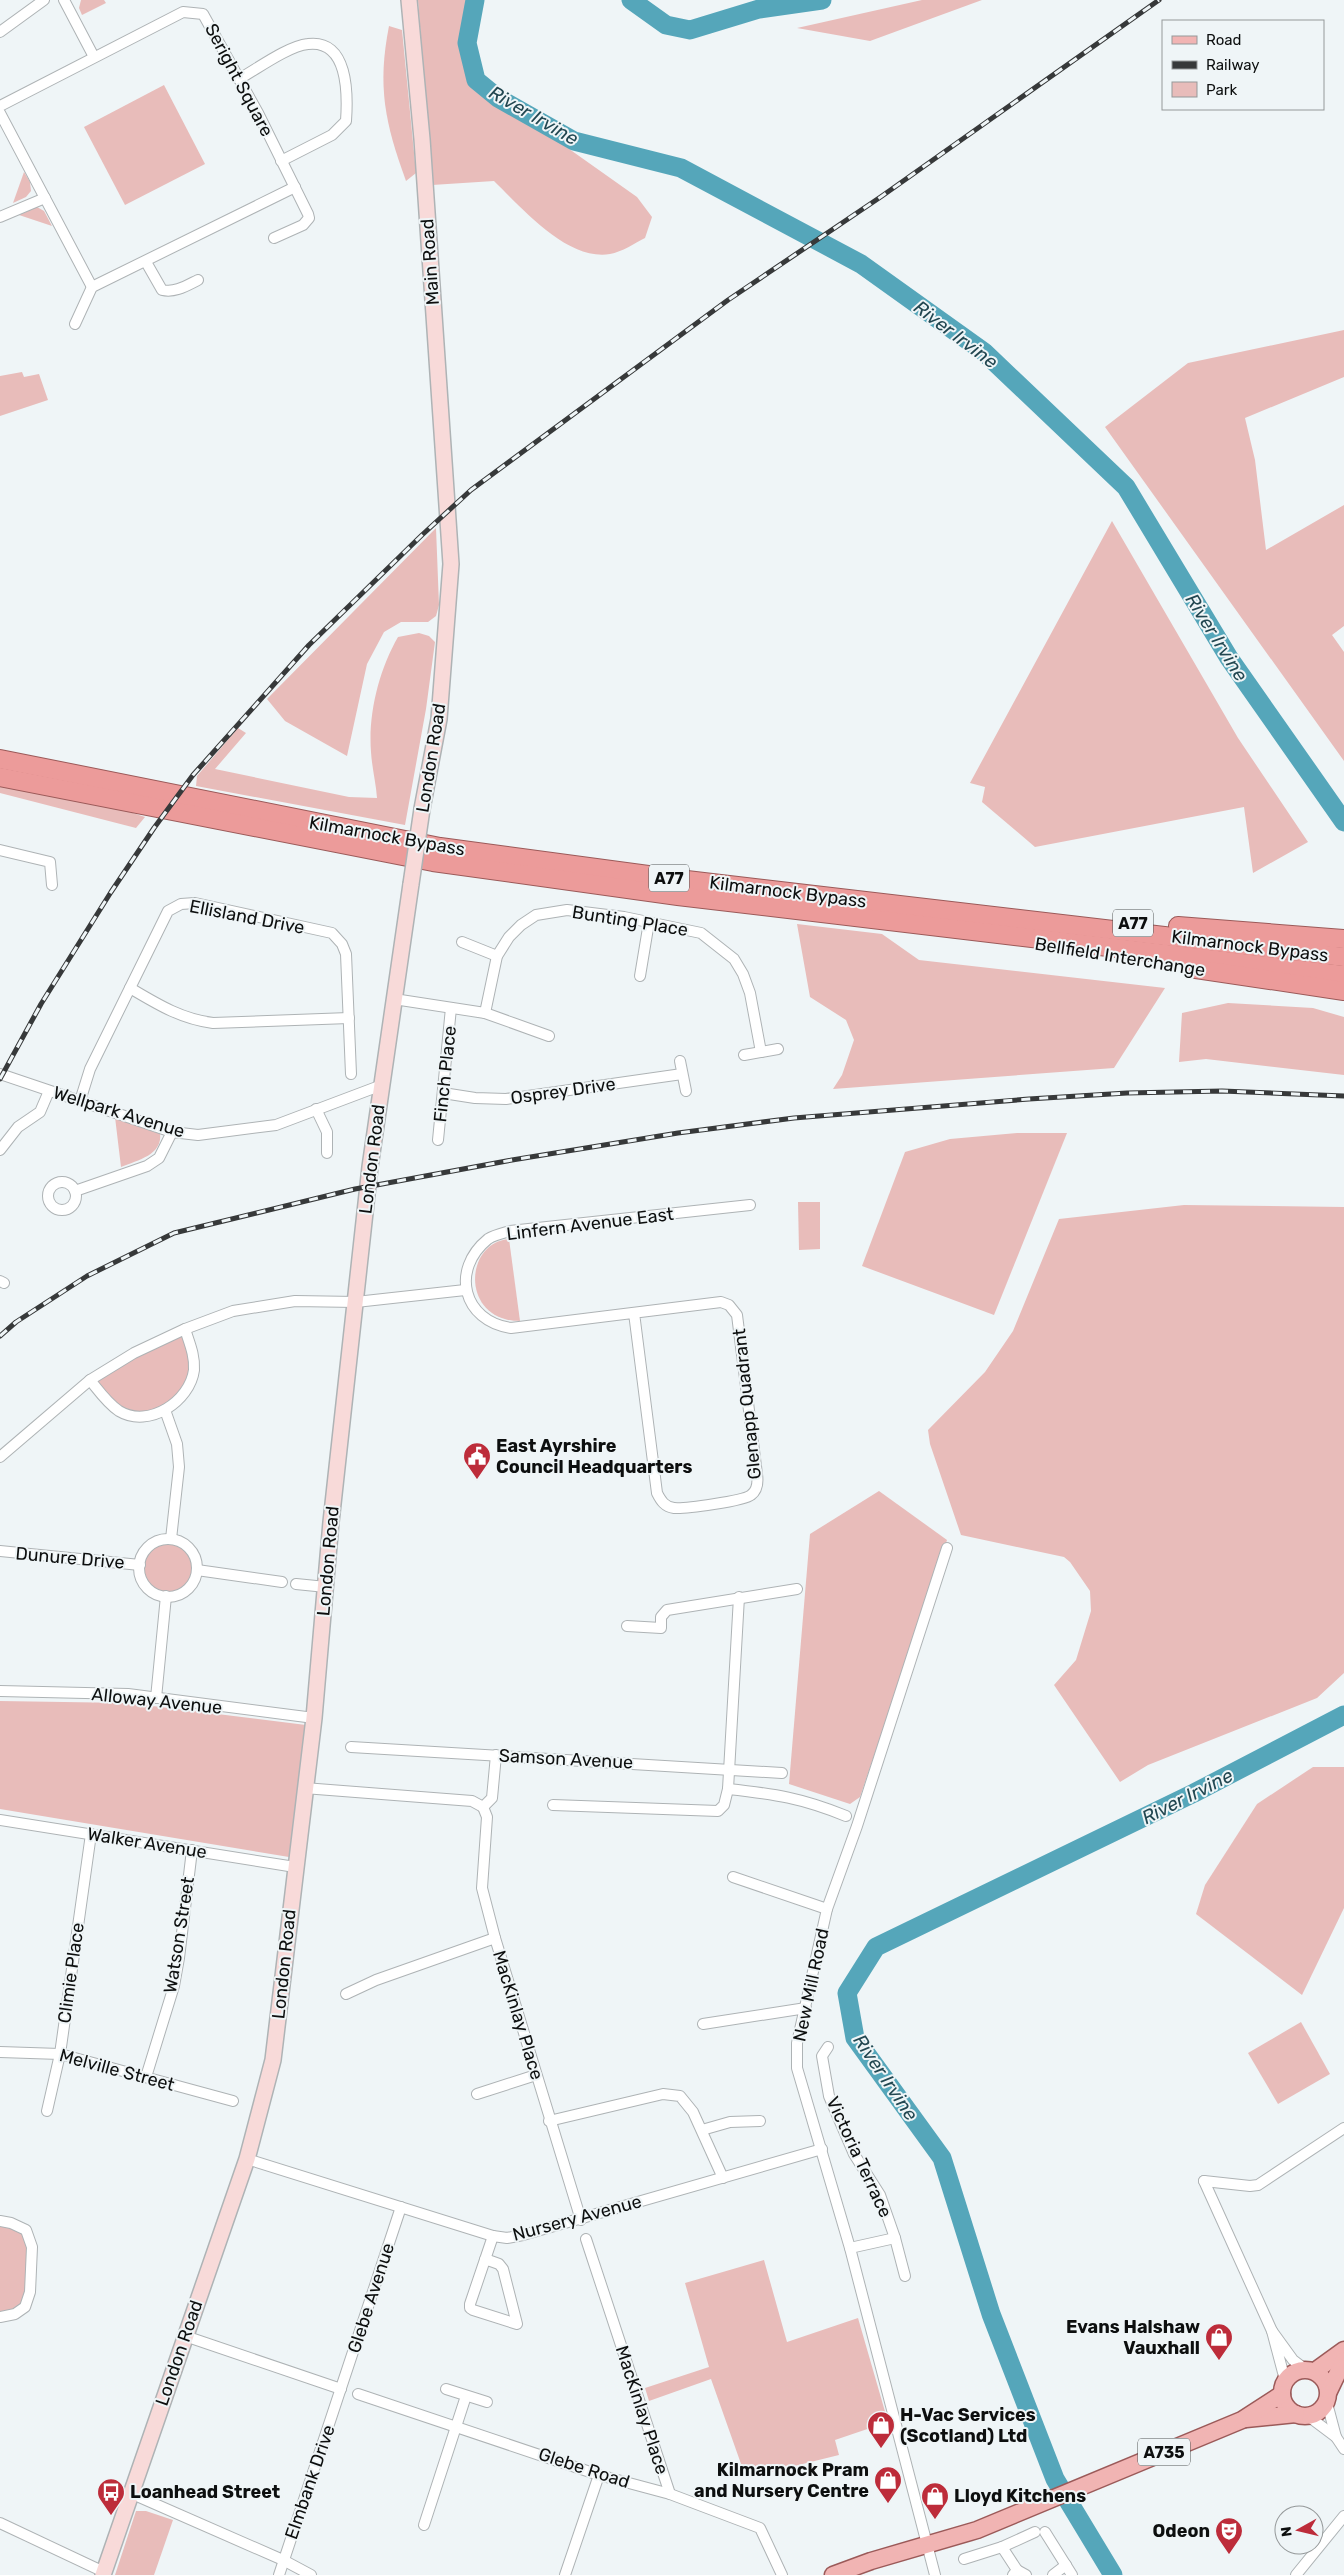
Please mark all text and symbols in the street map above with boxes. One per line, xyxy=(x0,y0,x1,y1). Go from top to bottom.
street label: Seright Square xyxy=(200,20,278,140)
legend xyxy=(1162,20,1324,110)
text: Road xyxy=(1206,31,1242,49)
text: Railway xyxy=(1206,56,1260,74)
water label: River Irvine xyxy=(485,81,583,150)
text: Park xyxy=(1206,81,1237,99)
street label: Main Road xyxy=(416,218,444,306)
water label: River Irvine xyxy=(909,295,1003,374)
water label: River Irvine xyxy=(1181,589,1253,686)
street label: London Road xyxy=(412,702,450,814)
street label: Kilmarnock Bypass xyxy=(307,811,467,861)
road number: A77 xyxy=(649,864,689,891)
street label: Kilmarnock Bypass xyxy=(708,871,868,913)
street label: Ellisland Drive xyxy=(188,895,306,939)
street label: Bunting Place xyxy=(571,901,689,941)
road number: A77 xyxy=(1113,910,1153,936)
street label: Kilmarnock Bypass xyxy=(1170,925,1330,967)
street label: Bellfield Interchange xyxy=(1033,933,1207,981)
street label: Finch Place xyxy=(429,1025,461,1123)
street label: Osprey Drive xyxy=(509,1073,617,1109)
street label: Wellpark Avenue xyxy=(51,1082,187,1142)
street label: London Road xyxy=(354,1103,390,1215)
street label: Linfern Avenue East xyxy=(505,1203,675,1245)
street label: Glenapp Quadrant xyxy=(728,1327,766,1481)
place label: East Ayrshire Council Headquarters xyxy=(496,1435,693,1478)
public building icon: East Ayrshire Council Headquarters xyxy=(462,1441,492,1480)
street label: London Road xyxy=(312,1505,344,1617)
street label: Dunure Drive xyxy=(15,1542,125,1574)
street label: Alloway Avenue xyxy=(91,1683,223,1719)
street label: Samson Avenue xyxy=(498,1744,634,1774)
water label: River Irvine xyxy=(1138,1764,1237,1829)
street label: Walker Avenue xyxy=(86,1823,208,1863)
street label: Watson Street xyxy=(159,1875,199,1995)
street label: London Road xyxy=(267,1908,301,2020)
street label: Climie Place xyxy=(53,1921,89,2025)
street label: New Mill Road xyxy=(788,1926,834,2044)
street label: MacKinlay Place xyxy=(488,1948,548,2082)
water label: River Irvine xyxy=(848,2030,923,2125)
street label: Melville Street xyxy=(57,2044,177,2096)
street label: Victoria Terrace xyxy=(821,2093,897,2221)
street label: Nursery Avenue xyxy=(510,2190,644,2246)
street label: Glebe Avenue xyxy=(343,2240,399,2356)
street label: London Road xyxy=(151,2297,207,2409)
place label: Evans Halshaw Vauxhall xyxy=(1066,2316,1200,2359)
shop icon: Evans Halshaw Vauxhall xyxy=(1204,2322,1234,2361)
street label: MacKinlay Place xyxy=(611,2343,673,2477)
place label: H-Vac Services (Scotland) Ltd xyxy=(900,2404,1036,2447)
shop icon: H-Vac Services (Scotland) Ltd xyxy=(866,2410,896,2449)
street label: Elmbank Drive xyxy=(280,2422,340,2542)
road number: A735 xyxy=(1138,2438,1190,2466)
street label: Glebe Road xyxy=(536,2443,632,2493)
place label: Kilmarnock Pram and Nursery Centre xyxy=(694,2459,869,2502)
shop icon: Kilmarnock Pram and Nursery Centre xyxy=(873,2465,903,2504)
bus stop icon: Loanhead Street xyxy=(96,2477,126,2516)
place label: Loanhead Street xyxy=(130,2481,280,2503)
shop icon: Lloyd Kitchens xyxy=(920,2481,950,2520)
place label: Lloyd Kitchens xyxy=(954,2485,1086,2507)
north arrow xyxy=(1274,2505,1324,2555)
theatre icon: Odeon xyxy=(1214,2516,1244,2555)
place label: Odeon xyxy=(1153,2520,1210,2542)
text: N xyxy=(1278,2526,1296,2538)

